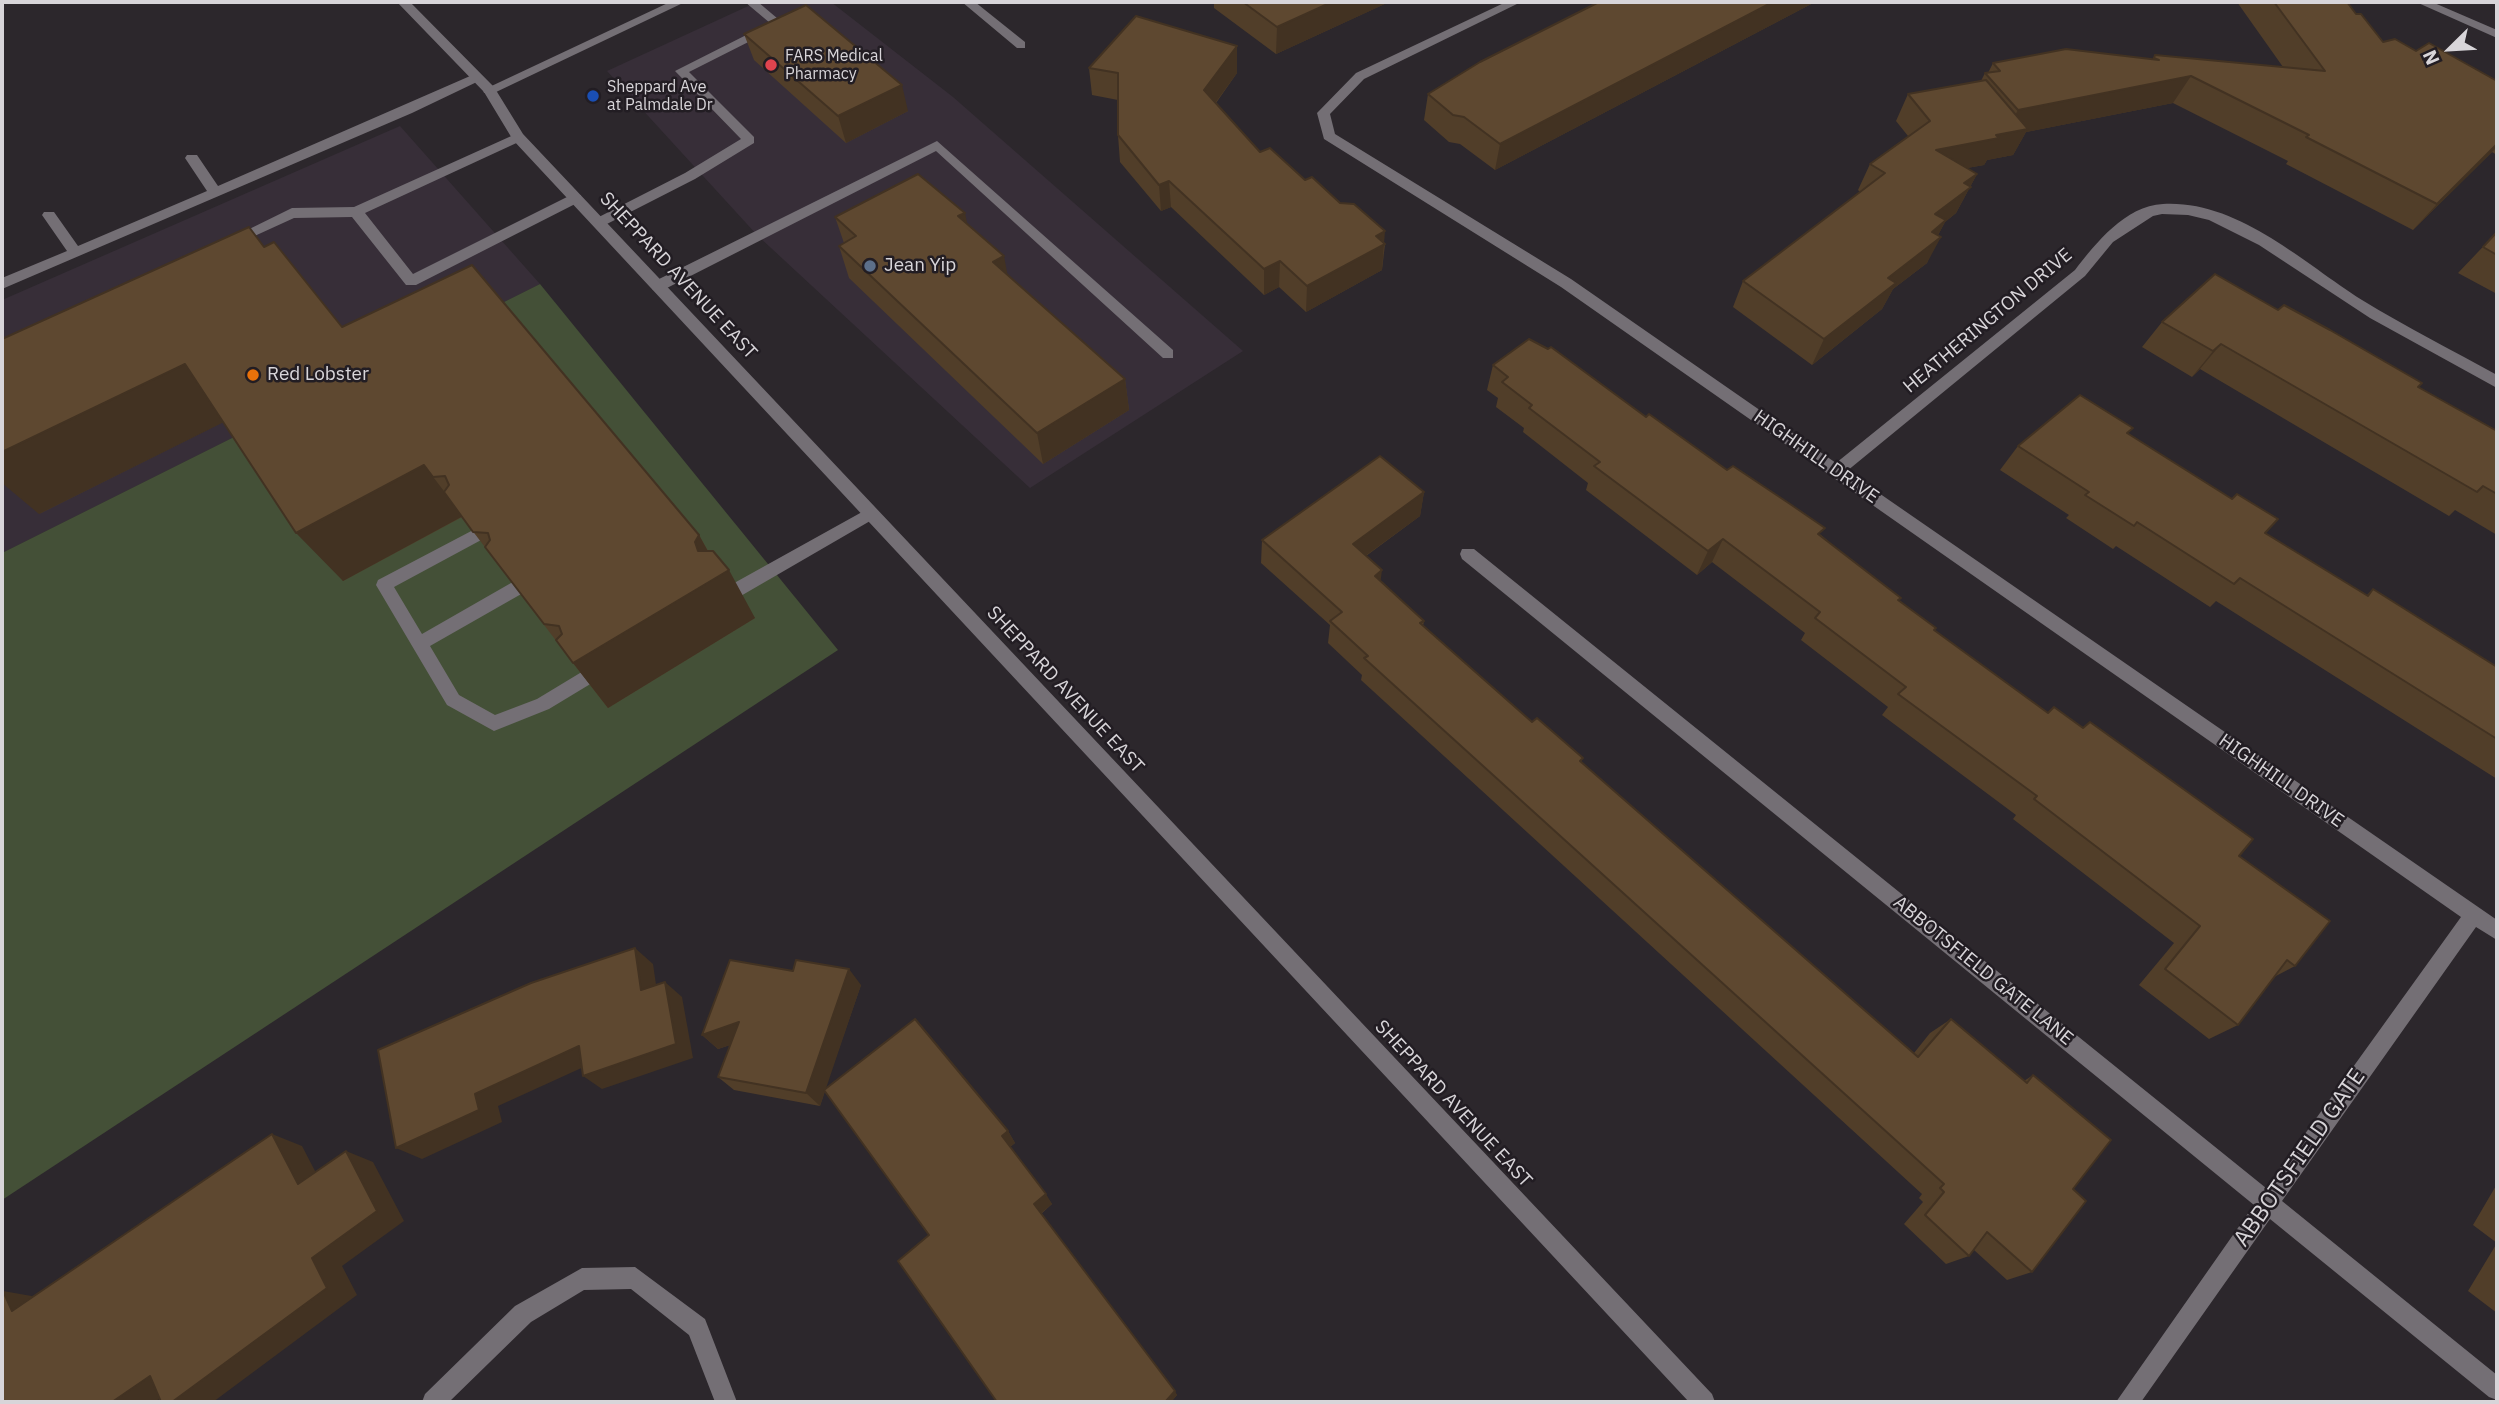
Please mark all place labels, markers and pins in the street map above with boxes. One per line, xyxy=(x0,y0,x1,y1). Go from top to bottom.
place label: FARS Medical Pharmacy xyxy=(785,46,883,84)
marker: FARS Medical Pharmacy xyxy=(763,57,779,73)
place label: Sheppard Ave at Palmdale Dr xyxy=(607,77,713,115)
marker: Sheppard Ave at Palmdale Dr xyxy=(585,88,601,104)
place label: Jean Yip xyxy=(884,255,956,277)
marker: Jean Yip xyxy=(862,258,878,274)
place label: Red Lobster xyxy=(267,364,369,386)
marker: Red Lobster xyxy=(245,367,261,383)

